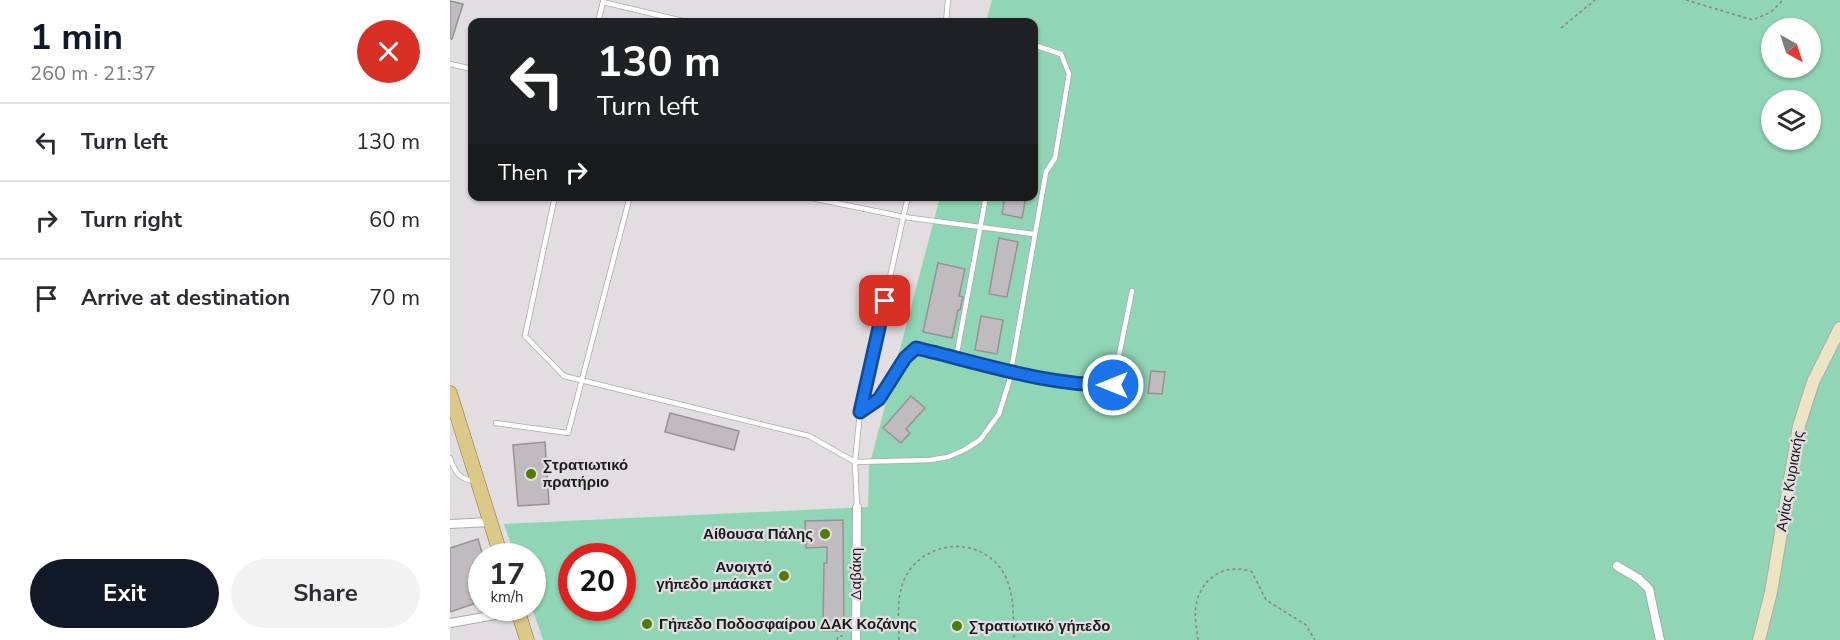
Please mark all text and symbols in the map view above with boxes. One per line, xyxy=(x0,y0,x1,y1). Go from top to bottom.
text: 1 min xyxy=(30,13,123,62)
north arrow xyxy=(1761,18,1821,78)
map controls xyxy=(1761,18,1821,150)
button: close xyxy=(357,20,420,83)
text: 130 m xyxy=(597,34,721,91)
icon: left xyxy=(498,42,576,120)
text: 260 m · 21:37 xyxy=(30,60,156,87)
text: Turn left xyxy=(597,88,698,125)
button: layers xyxy=(1761,90,1821,150)
icon: left xyxy=(30,126,63,159)
text: Turn left xyxy=(81,127,168,157)
text: 130 m xyxy=(356,127,420,157)
icon: right xyxy=(560,156,593,189)
text: Then xyxy=(498,158,548,188)
icon: right xyxy=(30,204,63,237)
text: Turn right xyxy=(81,205,182,235)
text: 60 m xyxy=(369,205,420,235)
pin xyxy=(859,275,910,326)
icon: arrive xyxy=(30,282,63,315)
text: Arrive at destination xyxy=(81,283,290,313)
text: 70 m xyxy=(369,283,420,313)
icon: arrive xyxy=(868,284,901,317)
position arrow xyxy=(1081,353,1145,417)
street label: Αγίας Κυριακής xyxy=(1771,429,1809,533)
place label: Στρατιωτικό πρατήριο xyxy=(543,455,628,492)
marker: Στρατιωτικό πρατήριο xyxy=(524,467,538,481)
place label: Αίθουσα Πάλης xyxy=(703,524,813,544)
marker: Αίθουσα Πάλης xyxy=(818,527,832,541)
speed limit sign: 20 xyxy=(558,543,636,621)
street label: Δαβάκη xyxy=(846,548,866,600)
text: 17 xyxy=(489,554,525,595)
place label: Ανοιχτό γήπεδο μπάσκετ xyxy=(656,557,772,594)
button: Exit xyxy=(30,559,219,628)
button: Share xyxy=(231,559,420,628)
marker: Ανοιχτό γήπεδο μπάσκετ xyxy=(777,569,791,583)
text: km/h xyxy=(490,587,524,607)
place label: Γήπεδο Ποδοσφαίρου ΔΑΚ Κοζάνης xyxy=(659,614,917,634)
place label: Στρατιωτικό γήπεδο xyxy=(969,616,1110,636)
marker: Γήπεδο Ποδοσφαίρου ΔΑΚ Κοζάνης xyxy=(640,617,654,631)
marker: Στρατιωτικό γήπεδο xyxy=(950,619,964,633)

